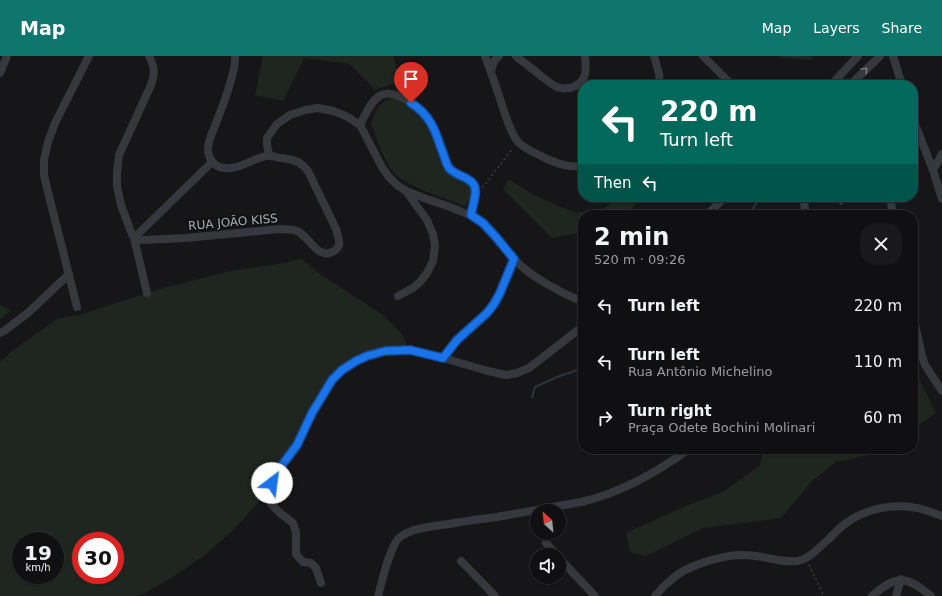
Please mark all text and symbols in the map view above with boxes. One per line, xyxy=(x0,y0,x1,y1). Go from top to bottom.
text: Map xyxy=(20,17,65,39)
text: Map xyxy=(762,20,791,36)
text: Layers xyxy=(813,20,860,36)
text: Share xyxy=(882,20,922,36)
pin xyxy=(394,62,428,103)
icon: arrive xyxy=(400,68,422,90)
one-way arrow xyxy=(860,68,868,75)
text: 220 m xyxy=(660,95,757,128)
icon: left xyxy=(594,96,646,148)
text: Turn left xyxy=(660,129,733,150)
icon: left xyxy=(639,172,661,194)
text: Then xyxy=(594,174,631,192)
street label: RUA JOÃO KISS xyxy=(188,210,278,233)
text: 2 min xyxy=(594,223,669,251)
button: close xyxy=(860,223,902,265)
text: 520 m · 09:26 xyxy=(594,252,685,267)
icon: left xyxy=(594,295,616,317)
text: Turn left xyxy=(628,297,700,315)
text: 220 m xyxy=(854,297,902,315)
text: Turn left xyxy=(628,346,700,364)
icon: left xyxy=(594,351,616,373)
text: 110 m xyxy=(854,353,902,371)
text: Rua Antônio Michelino xyxy=(628,364,773,379)
text: Turn right xyxy=(628,402,712,420)
icon: right xyxy=(594,407,616,429)
text: 60 m xyxy=(864,409,902,427)
text: Praça Odete Bochini Molinari xyxy=(628,420,815,435)
position arrow xyxy=(251,462,293,504)
north arrow xyxy=(530,504,566,540)
map controls xyxy=(530,504,566,584)
speed limit sign: 30 xyxy=(72,532,124,584)
text: 19 xyxy=(24,541,52,565)
button: sound xyxy=(530,548,566,584)
text: km/h xyxy=(25,562,51,573)

